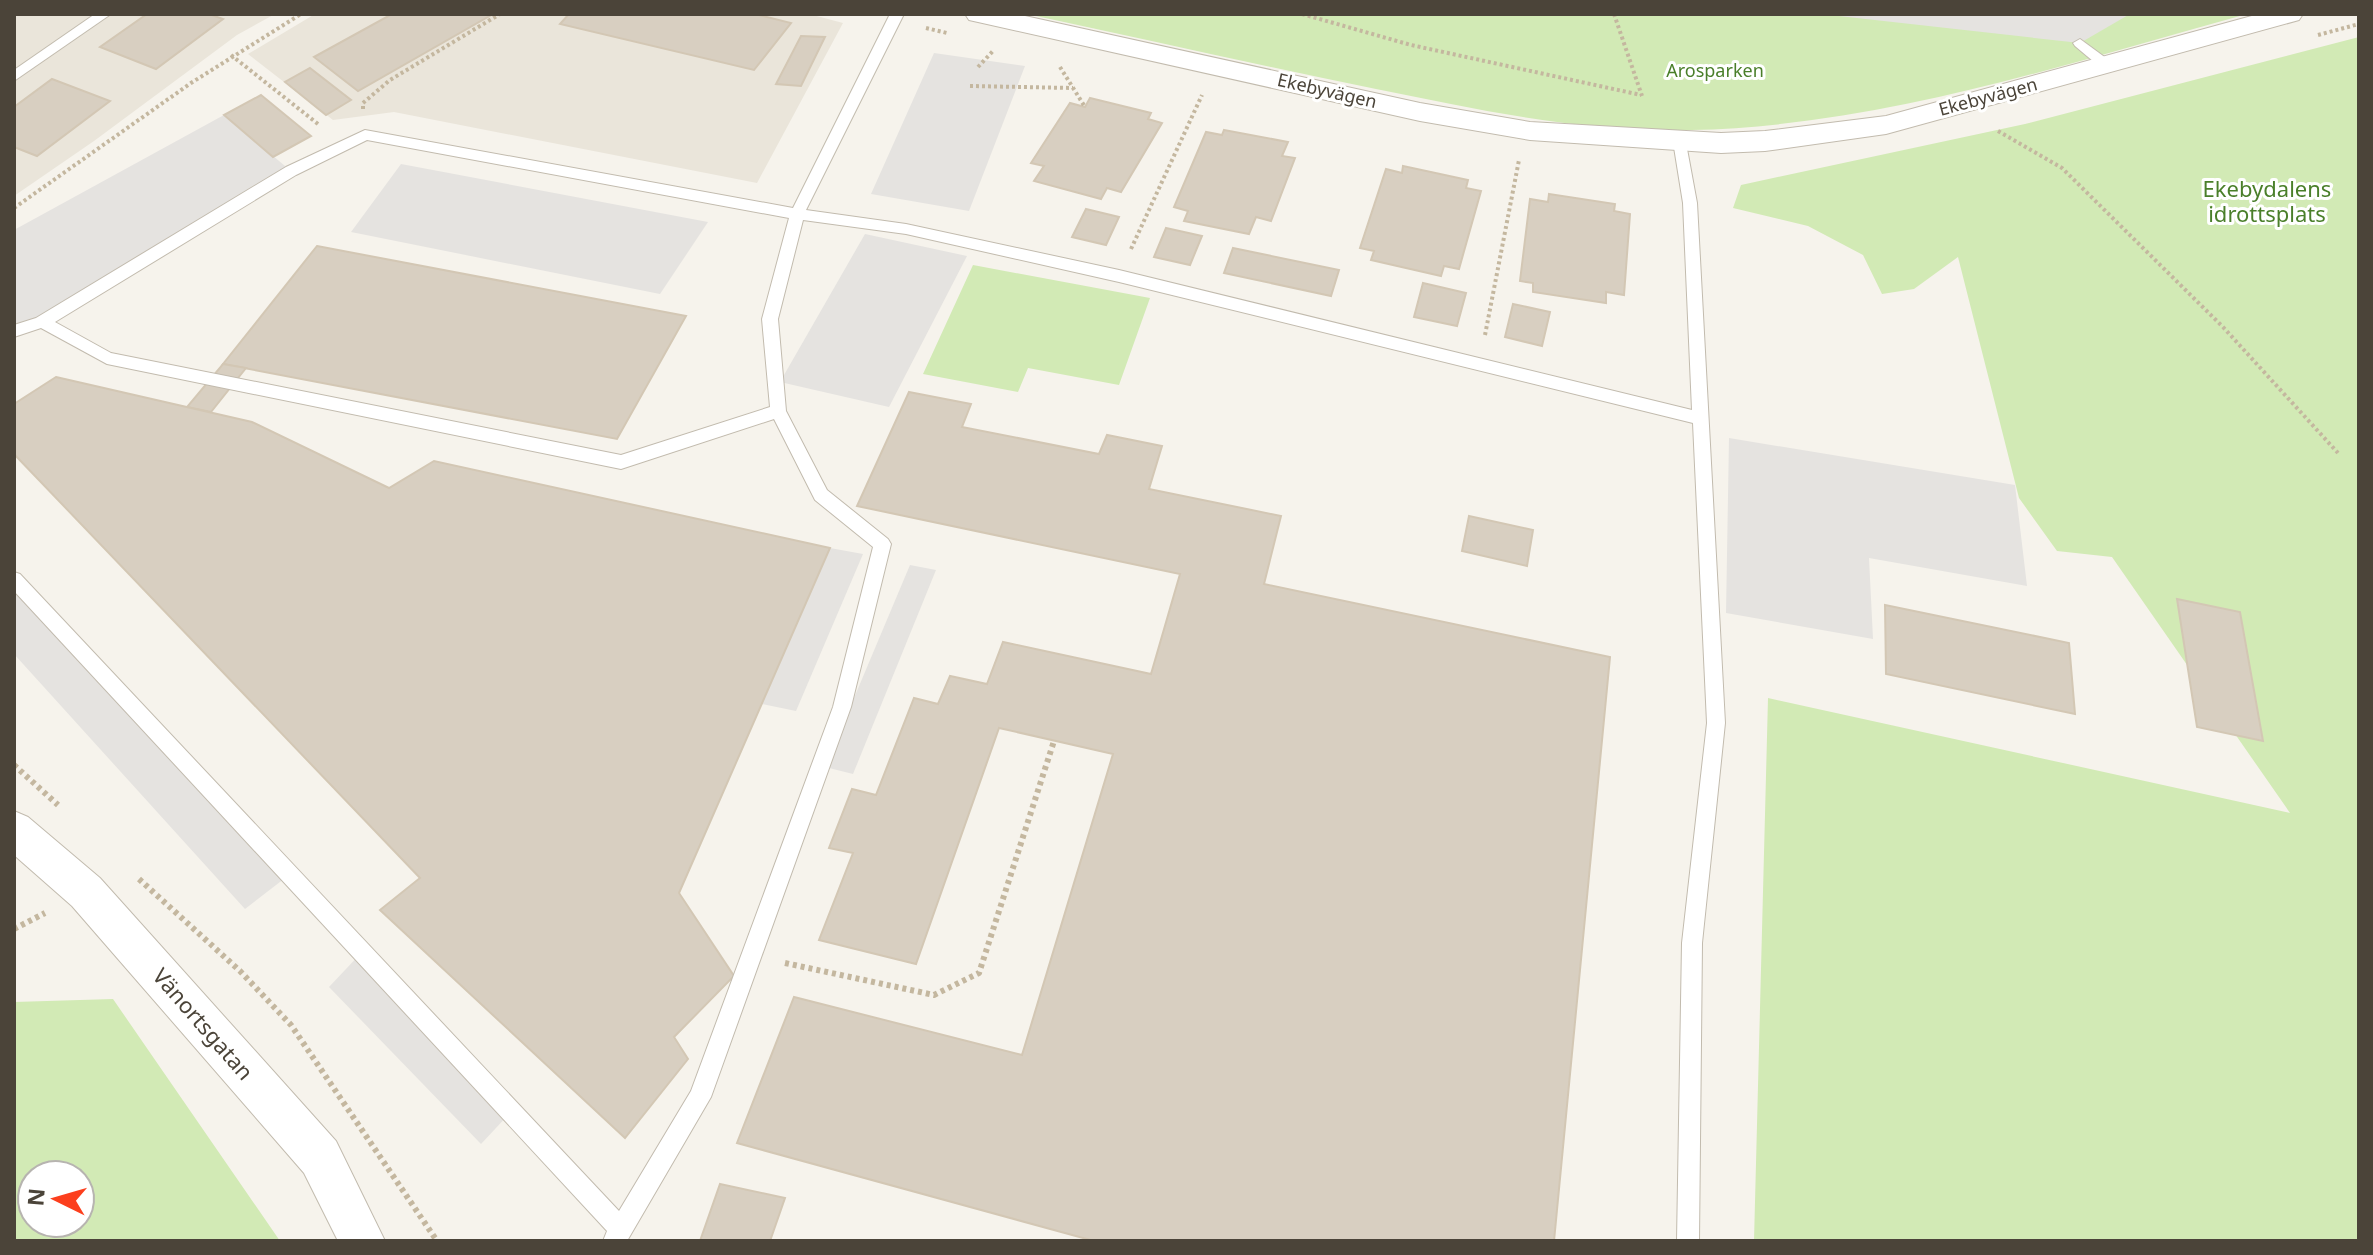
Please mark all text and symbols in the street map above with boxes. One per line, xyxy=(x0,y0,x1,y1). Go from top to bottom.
park label: Arosparken xyxy=(1666,58,1764,82)
street label: Ekebyvägen xyxy=(1275,67,1379,113)
street label: Ekebyvägen xyxy=(1936,71,2040,121)
park label: Ekebydalens idrottsplats xyxy=(2203,173,2331,228)
street label: Vänortsgatan xyxy=(147,961,261,1086)
north arrow xyxy=(16,1159,96,1239)
text: N xyxy=(19,1187,51,1207)

